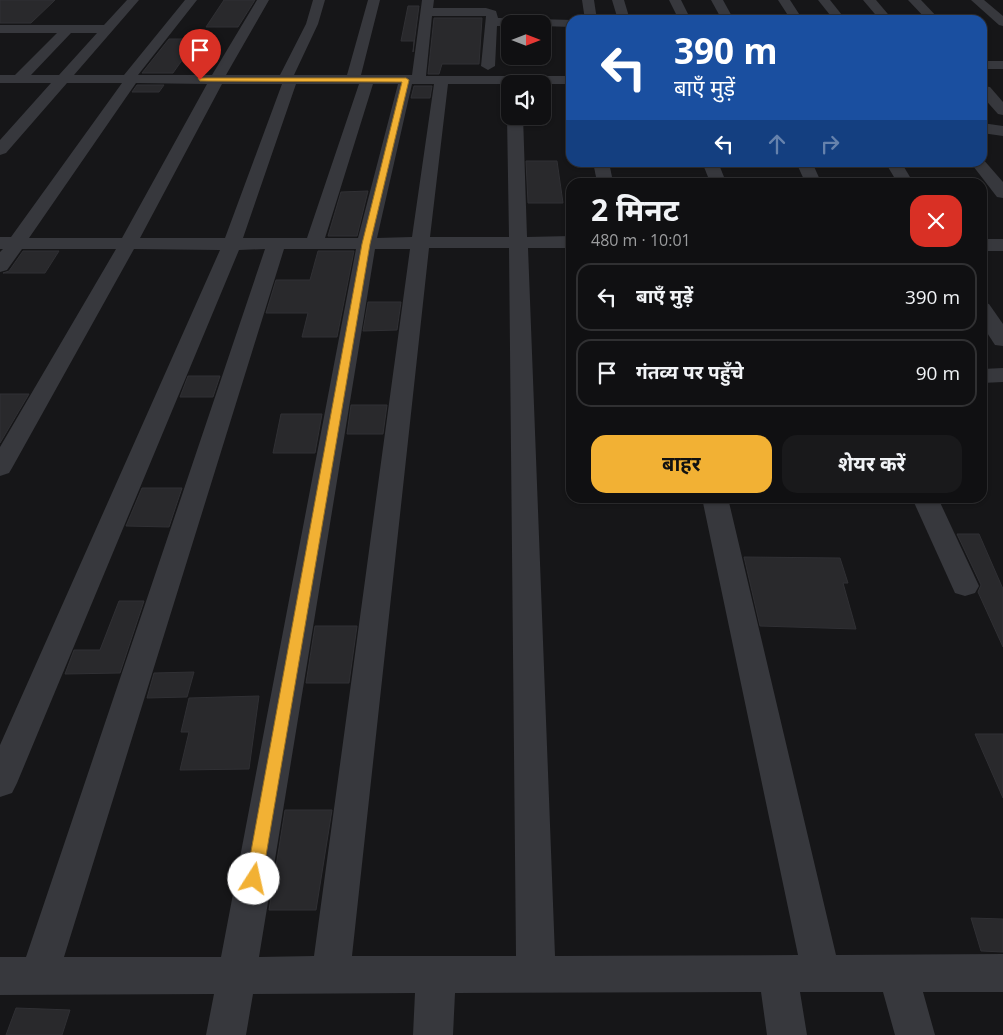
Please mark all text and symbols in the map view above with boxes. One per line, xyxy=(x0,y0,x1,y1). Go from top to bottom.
north arrow xyxy=(501,15,551,65)
map controls xyxy=(501,15,551,125)
text: 390 m xyxy=(674,27,778,74)
pin xyxy=(179,29,221,80)
icon: left xyxy=(591,35,656,100)
icon: arrive xyxy=(186,36,214,64)
text: बाएँ मुड़ें xyxy=(674,72,735,102)
button: sound xyxy=(501,75,551,125)
icon: left xyxy=(710,130,738,158)
icon: ahead xyxy=(763,130,791,158)
icon: right xyxy=(816,130,844,158)
text: 2 मिनट xyxy=(591,189,679,230)
button: close xyxy=(910,195,962,247)
text: 480 m · 10:01 xyxy=(591,229,691,251)
icon: left xyxy=(593,283,621,311)
text: बाएँ मुड़ें xyxy=(636,283,693,309)
text: 390 m xyxy=(905,284,960,310)
icon: arrive xyxy=(593,359,621,387)
text: गंतव्य पर पहुँचे xyxy=(636,359,744,385)
text: 90 m xyxy=(916,360,960,386)
button: बाहर xyxy=(591,435,772,493)
button: शेयर करें xyxy=(782,435,962,493)
position arrow xyxy=(227,852,279,904)

